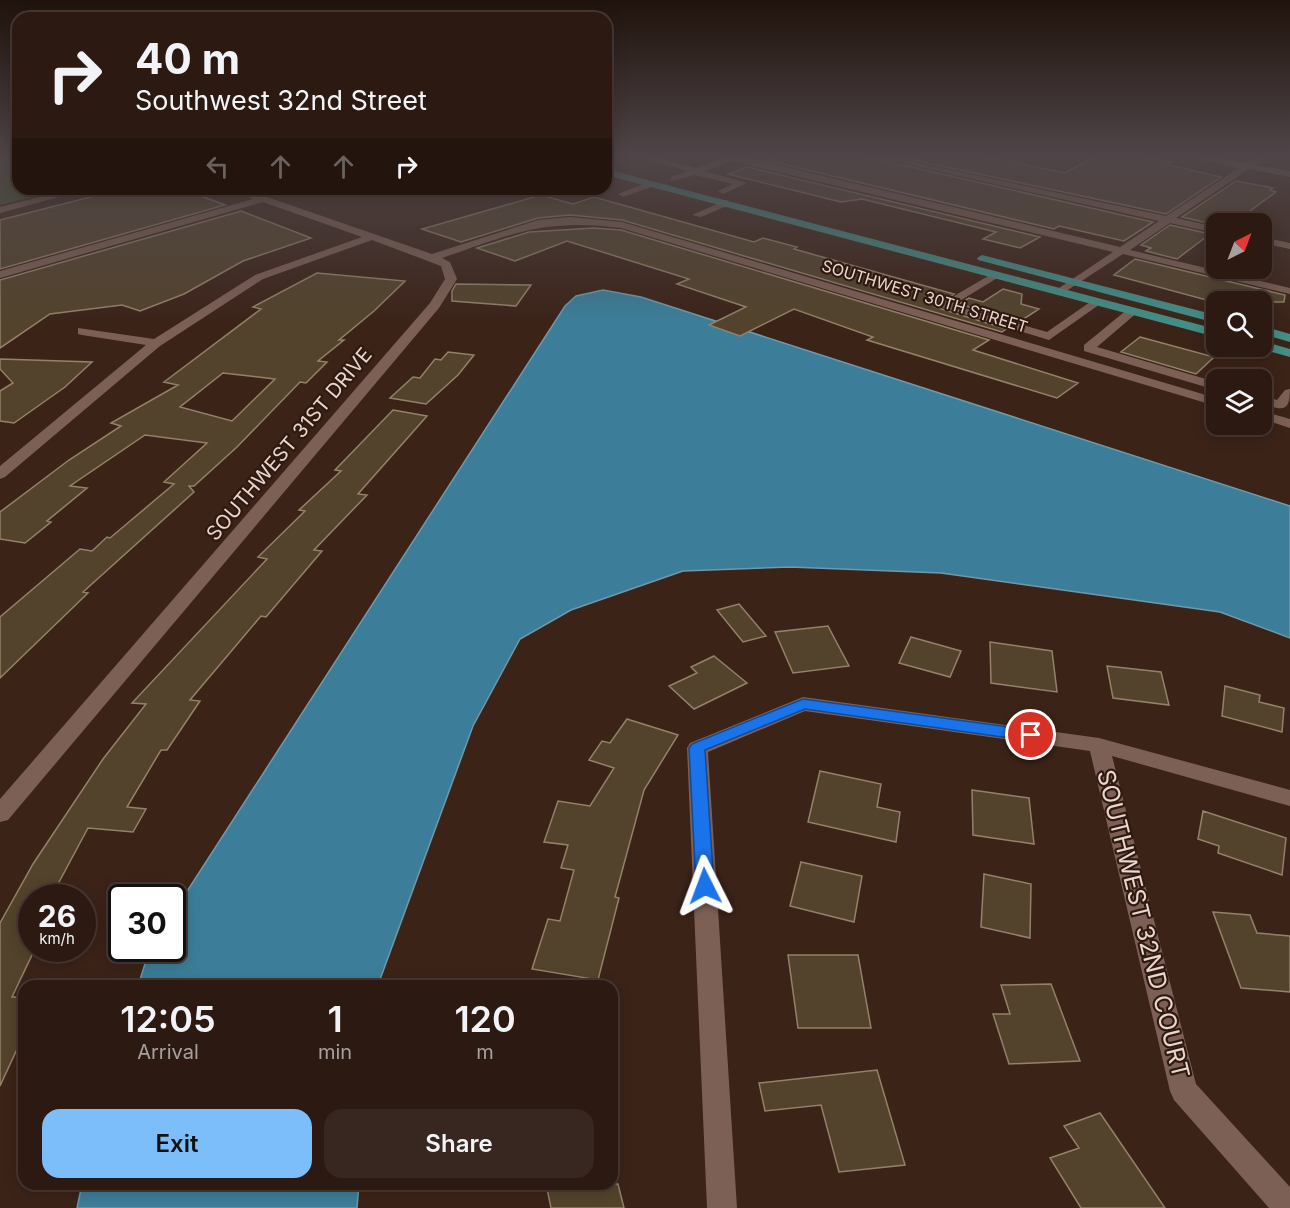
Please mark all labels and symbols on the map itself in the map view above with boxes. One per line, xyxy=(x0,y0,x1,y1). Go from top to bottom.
north arrow xyxy=(1206,213,1272,279)
street label: SOUTHWEST 30TH STREET xyxy=(820,255,1030,337)
street label: SOUTHWEST 31ST DRIVE xyxy=(201,343,377,545)
pin xyxy=(1005,709,1056,760)
street label: SOUTHWEST 32ND COURT xyxy=(1091,767,1196,1081)
position arrow xyxy=(673,854,737,918)
speed limit sign: 30 xyxy=(108,884,186,962)

